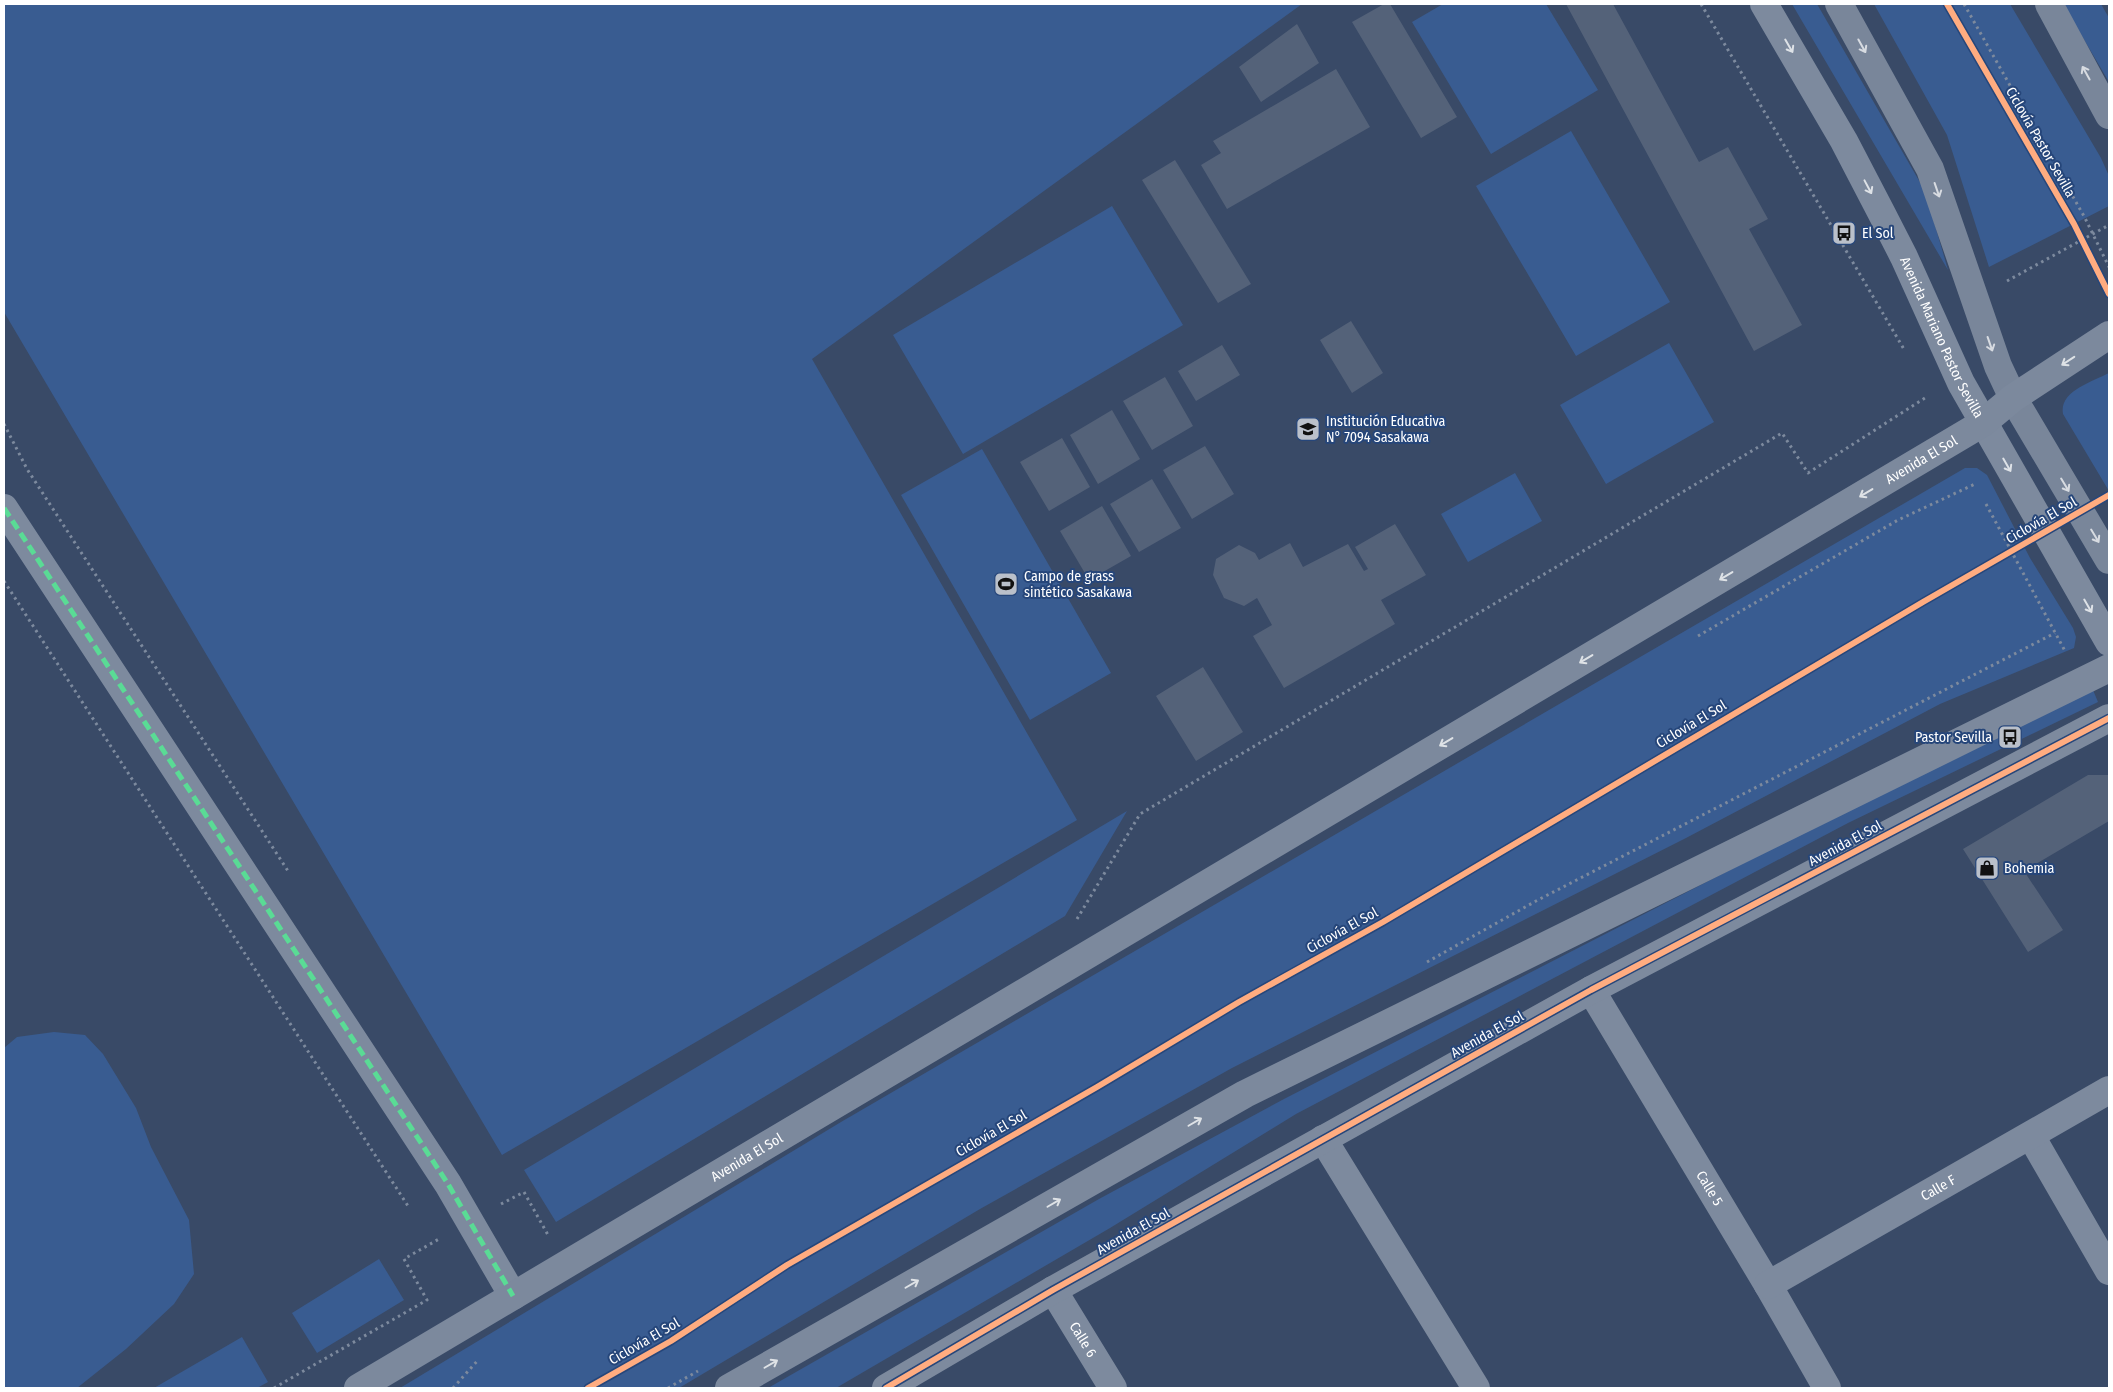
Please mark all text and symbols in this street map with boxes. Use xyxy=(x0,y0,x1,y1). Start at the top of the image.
one-way arrow xyxy=(1784,38,1794,52)
one-way arrow xyxy=(1858,39,1868,53)
one-way arrow xyxy=(2081,65,2091,80)
street label: Ciclovía Pastor Sevilla xyxy=(2002,84,2079,201)
one-way arrow xyxy=(1863,180,1873,195)
one-way arrow xyxy=(1933,182,1942,198)
bus stop icon: El Sol xyxy=(1831,220,1857,246)
place label: El Sol xyxy=(1862,225,1894,242)
street label: Avenida Mariano Pastor Sevilla xyxy=(1896,254,1987,421)
one-way arrow xyxy=(1986,336,1995,351)
one-way arrow xyxy=(2062,357,2076,367)
place label: Institución Educativa N° 7094 Sasakawa xyxy=(1326,413,1446,446)
school or university icon: Institución Educativa N° 7094 Sasakawa xyxy=(1295,416,1321,442)
street label: Avenida El Sol xyxy=(1882,432,1961,488)
one-way arrow xyxy=(2002,458,2012,473)
one-way arrow xyxy=(2060,477,2070,491)
one-way arrow xyxy=(1859,488,1873,498)
street label: Ciclovía El Sol xyxy=(2003,493,2080,548)
one-way arrow xyxy=(2090,528,2100,542)
place label: Campo de grass sintético Sasakawa xyxy=(1024,568,1132,601)
sports icon: Campo de grass sintético Sasakawa xyxy=(993,571,1019,597)
one-way arrow xyxy=(1719,571,1733,581)
one-way arrow xyxy=(2084,599,2094,613)
one-way arrow xyxy=(1580,654,1594,664)
street label: Ciclovía El Sol xyxy=(1653,697,1730,752)
bus stop icon: Pastor Sevilla xyxy=(1997,724,2023,750)
place label: Pastor Sevilla xyxy=(1915,729,1992,746)
one-way arrow xyxy=(1440,737,1454,747)
street label: Avenida El Sol xyxy=(1806,817,1885,870)
shop icon: Bohemia xyxy=(1974,855,2000,881)
place label: Bohemia xyxy=(2004,860,2055,877)
street label: Ciclovía El Sol xyxy=(1304,904,1381,957)
street label: Avenida El Sol xyxy=(1448,1007,1527,1061)
street label: Ciclovía El Sol xyxy=(953,1106,1030,1161)
one-way arrow xyxy=(1187,1117,1201,1127)
street label: Avenida El Sol xyxy=(708,1130,786,1186)
street label: Calle 5 xyxy=(1692,1168,1726,1209)
street label: Calle F xyxy=(1918,1171,1959,1205)
one-way arrow xyxy=(1046,1198,1061,1208)
street label: Avenida El Sol xyxy=(1094,1204,1173,1258)
one-way arrow xyxy=(905,1278,919,1288)
street label: Ciclovía El Sol xyxy=(606,1314,683,1369)
street label: Calle 6 xyxy=(1066,1319,1100,1361)
one-way arrow xyxy=(764,1359,779,1369)

